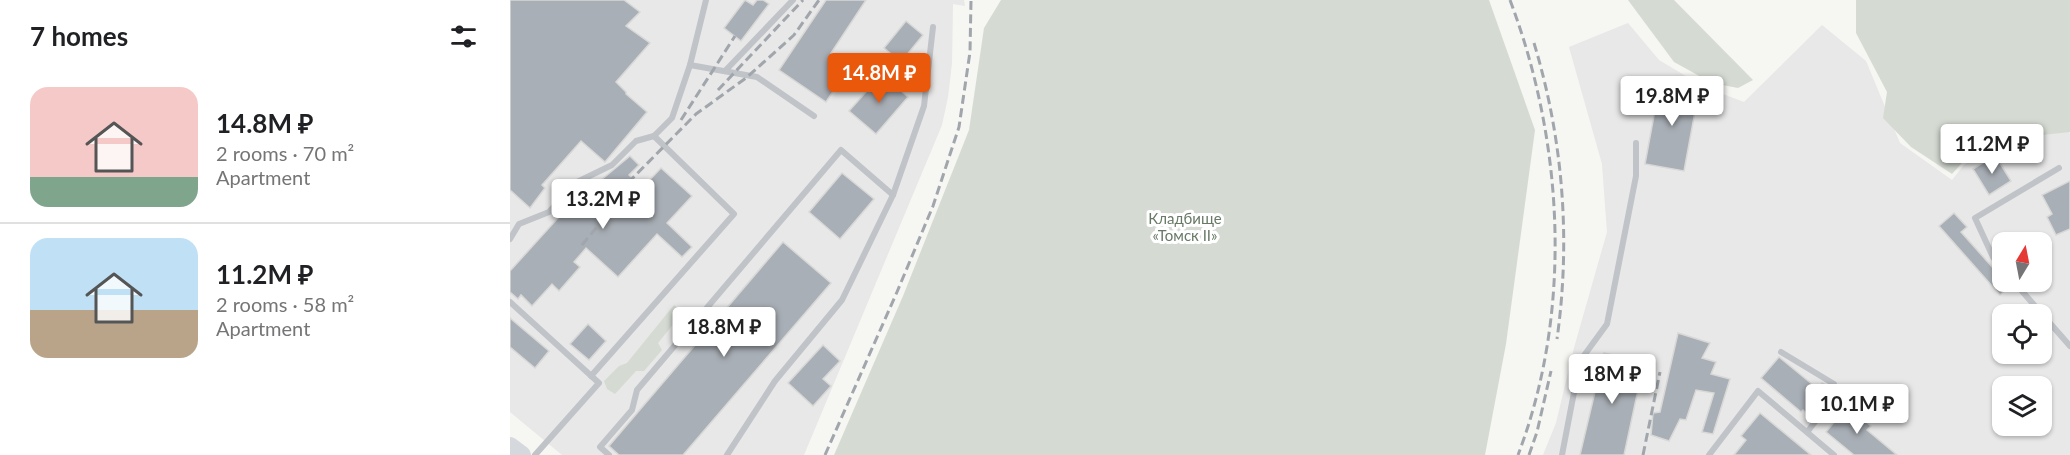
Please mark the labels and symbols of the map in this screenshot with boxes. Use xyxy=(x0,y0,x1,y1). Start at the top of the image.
pin: 14.8M ₽ xyxy=(824,53,934,104)
pin: 19.8M ₽ xyxy=(1617,76,1727,127)
pin: 11.2M ₽ xyxy=(1937,124,2047,175)
pin: 13.2M ₽ xyxy=(548,179,658,230)
park label: Кладбище «Томск II» xyxy=(1148,209,1222,244)
north arrow xyxy=(1992,232,2052,292)
pin: 18.8M ₽ xyxy=(669,307,779,358)
pin: 18M ₽ xyxy=(1570,354,1654,405)
pin: 10.1M ₽ xyxy=(1802,384,1912,435)

